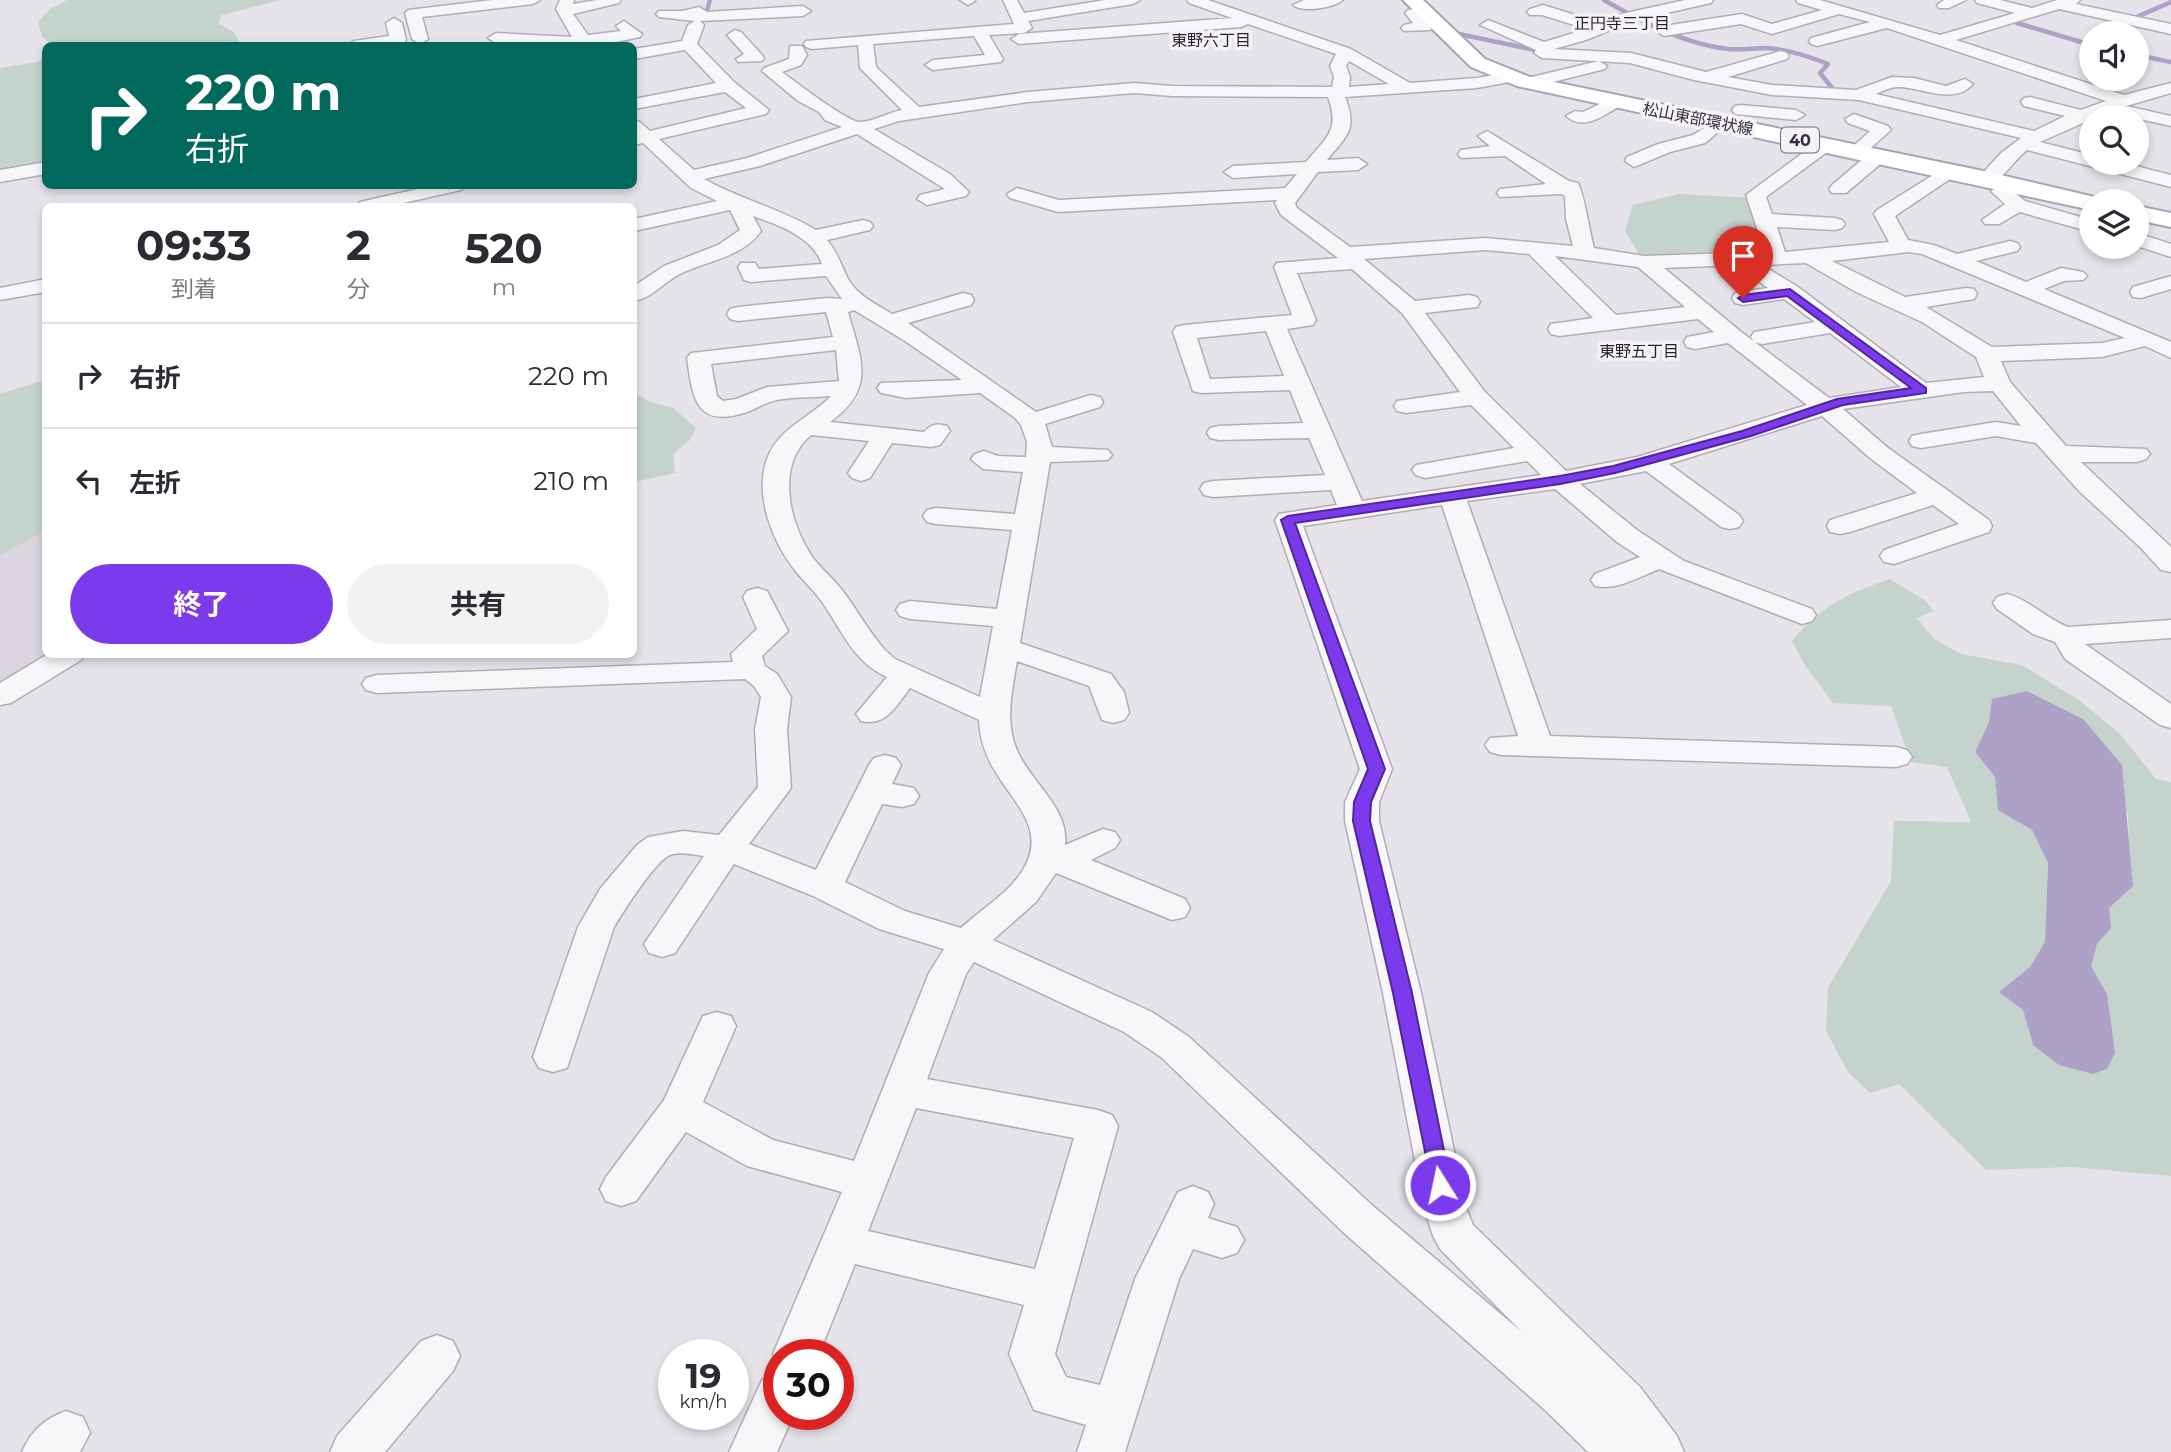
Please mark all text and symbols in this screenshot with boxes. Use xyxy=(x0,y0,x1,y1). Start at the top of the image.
district label: 正円寺三丁目 xyxy=(1574,14,1670,33)
map controls xyxy=(2079,21,2149,259)
button: sound xyxy=(2079,21,2149,91)
district label: 東野六丁目 xyxy=(1171,31,1251,50)
text: 220 m xyxy=(185,63,341,122)
icon: right xyxy=(70,70,161,161)
street label: 松山東部環状線 xyxy=(1641,99,1755,139)
button: search xyxy=(2079,105,2149,175)
road number: 40 xyxy=(1781,128,1819,152)
text: 右折 xyxy=(185,129,249,168)
button: layers xyxy=(2079,189,2149,259)
text: 09:33 xyxy=(136,219,252,271)
text: 2 xyxy=(346,219,371,271)
text: 520 xyxy=(465,222,543,274)
pin xyxy=(1713,226,1773,298)
icon: arrive xyxy=(1724,237,1762,275)
text: m xyxy=(492,273,516,301)
text: 到着 xyxy=(171,275,217,303)
text: 分 xyxy=(347,275,370,303)
district label: 東野五丁目 xyxy=(1599,342,1679,361)
icon: right xyxy=(70,357,108,395)
text: 220 m xyxy=(528,360,609,392)
text: 右折 xyxy=(129,362,181,394)
icon: left xyxy=(70,462,108,500)
text: 210 m xyxy=(533,465,609,497)
text: 左折 xyxy=(129,467,181,499)
button: 終了 xyxy=(70,564,333,644)
button: 共有 xyxy=(347,564,609,644)
position arrow xyxy=(1403,1148,1477,1222)
speed limit sign: 30 xyxy=(763,1339,854,1430)
text: 19 xyxy=(685,1354,722,1397)
text: km/h xyxy=(679,1391,728,1413)

